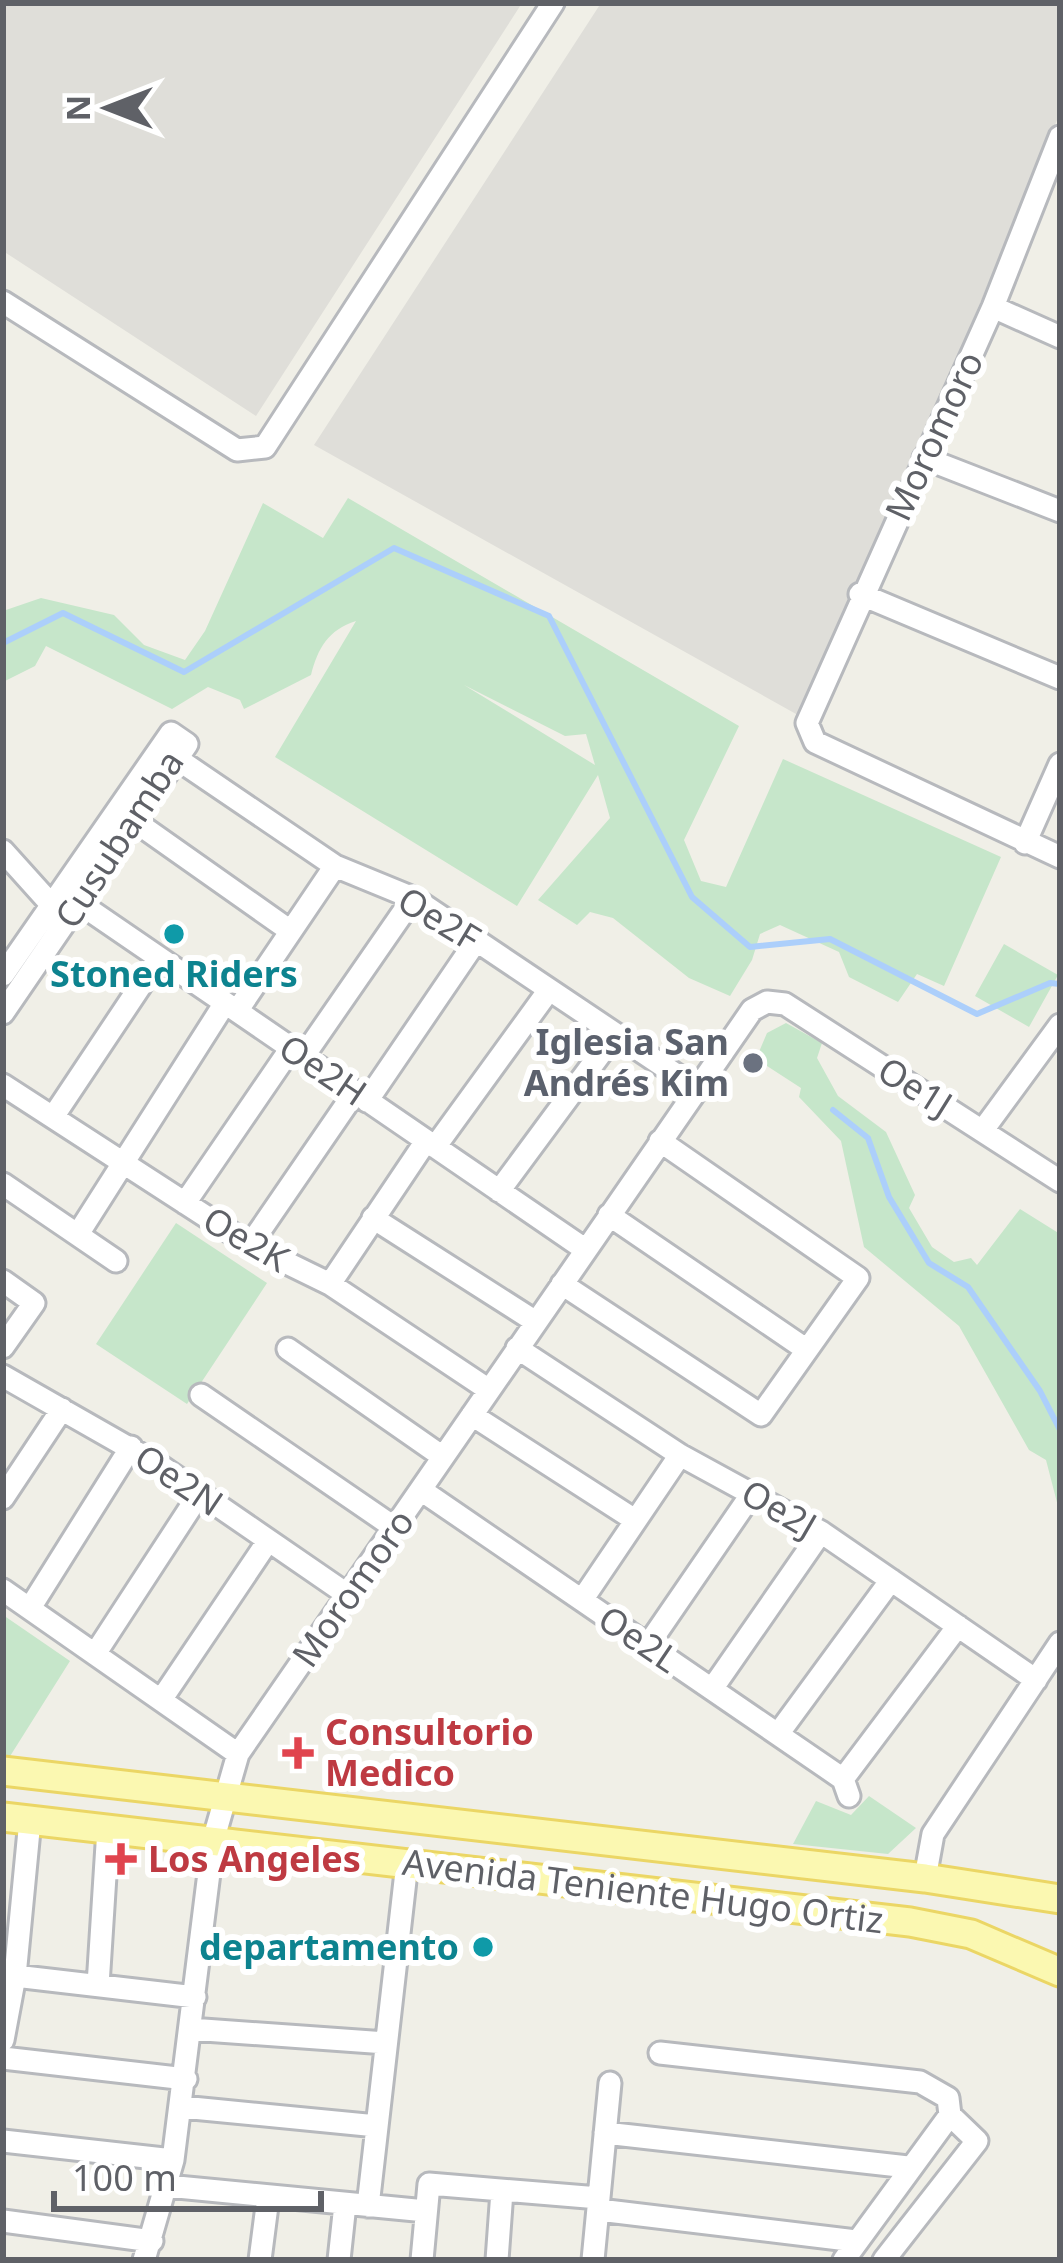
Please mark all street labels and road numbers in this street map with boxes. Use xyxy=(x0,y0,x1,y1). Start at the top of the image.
street label: Moromoro xyxy=(873,343,994,528)
street label: Cusubamba xyxy=(43,740,194,937)
street label: Oe2F xyxy=(389,875,489,962)
street label: Oe2H xyxy=(270,1023,377,1117)
street label: Oe1J xyxy=(869,1045,962,1128)
street label: Oe2K xyxy=(194,1195,299,1283)
street label: Oe2N xyxy=(126,1432,233,1527)
street label: Oe2J xyxy=(733,1468,826,1549)
street label: Moromoro xyxy=(280,1499,425,1676)
street label: Oe2L xyxy=(589,1594,689,1683)
street label: Avenida Teniente Hugo Ortiz xyxy=(400,1837,886,1944)

